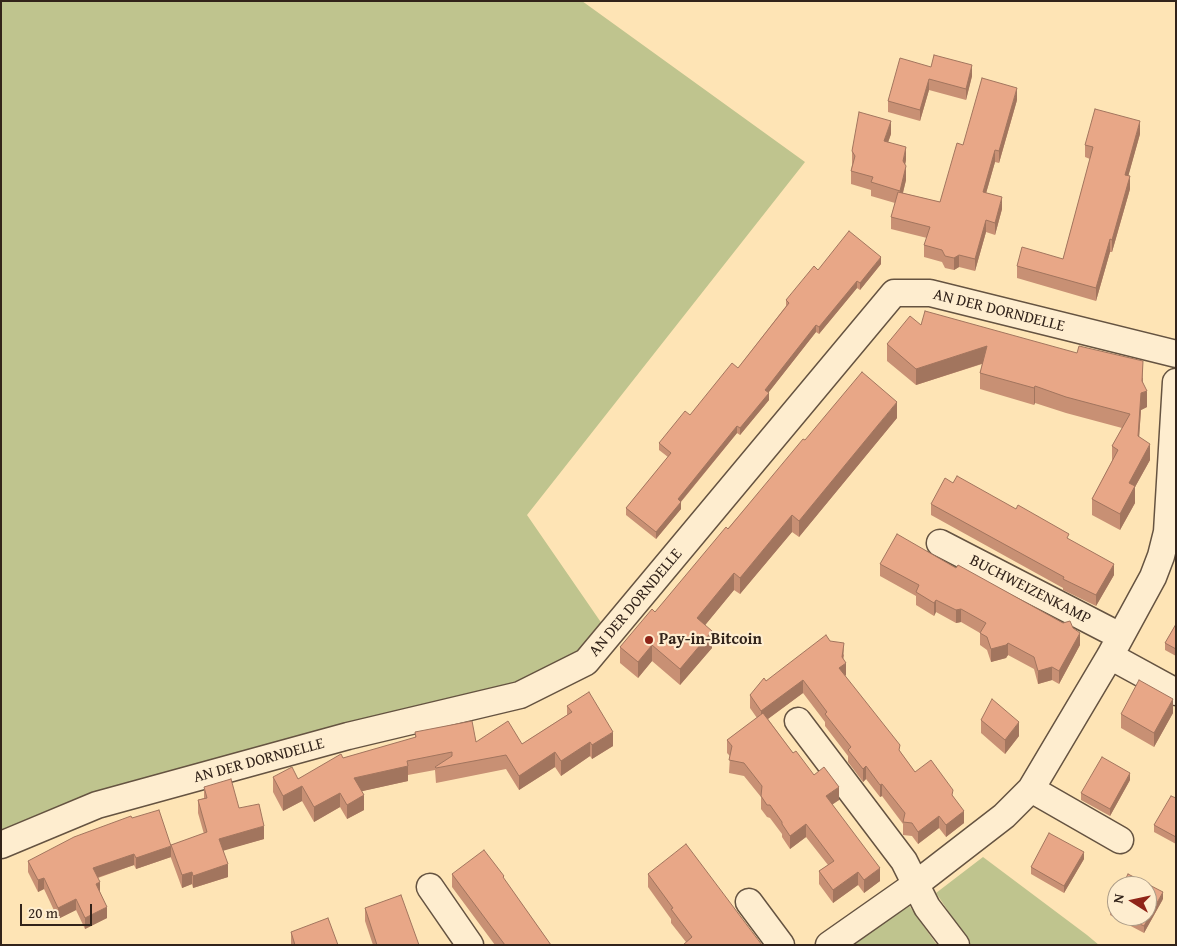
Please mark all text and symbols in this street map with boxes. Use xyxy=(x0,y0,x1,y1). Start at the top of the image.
street label: AN DER DORNDELLE xyxy=(931,285,1067,337)
street label: AN DER DORNDELLE xyxy=(585,545,687,661)
street label: BUCHWEIZENKAMP xyxy=(966,551,1094,629)
place label: Pay-in-Bitcoin xyxy=(659,630,762,650)
marker: Pay-in-Bitcoin xyxy=(643,634,655,646)
street label: AN DER DORNDELLE xyxy=(191,734,327,788)
north arrow xyxy=(1107,876,1157,926)
text: N xyxy=(1108,892,1129,905)
scale bar xyxy=(22,894,95,926)
text: 20 m xyxy=(28,902,58,923)

